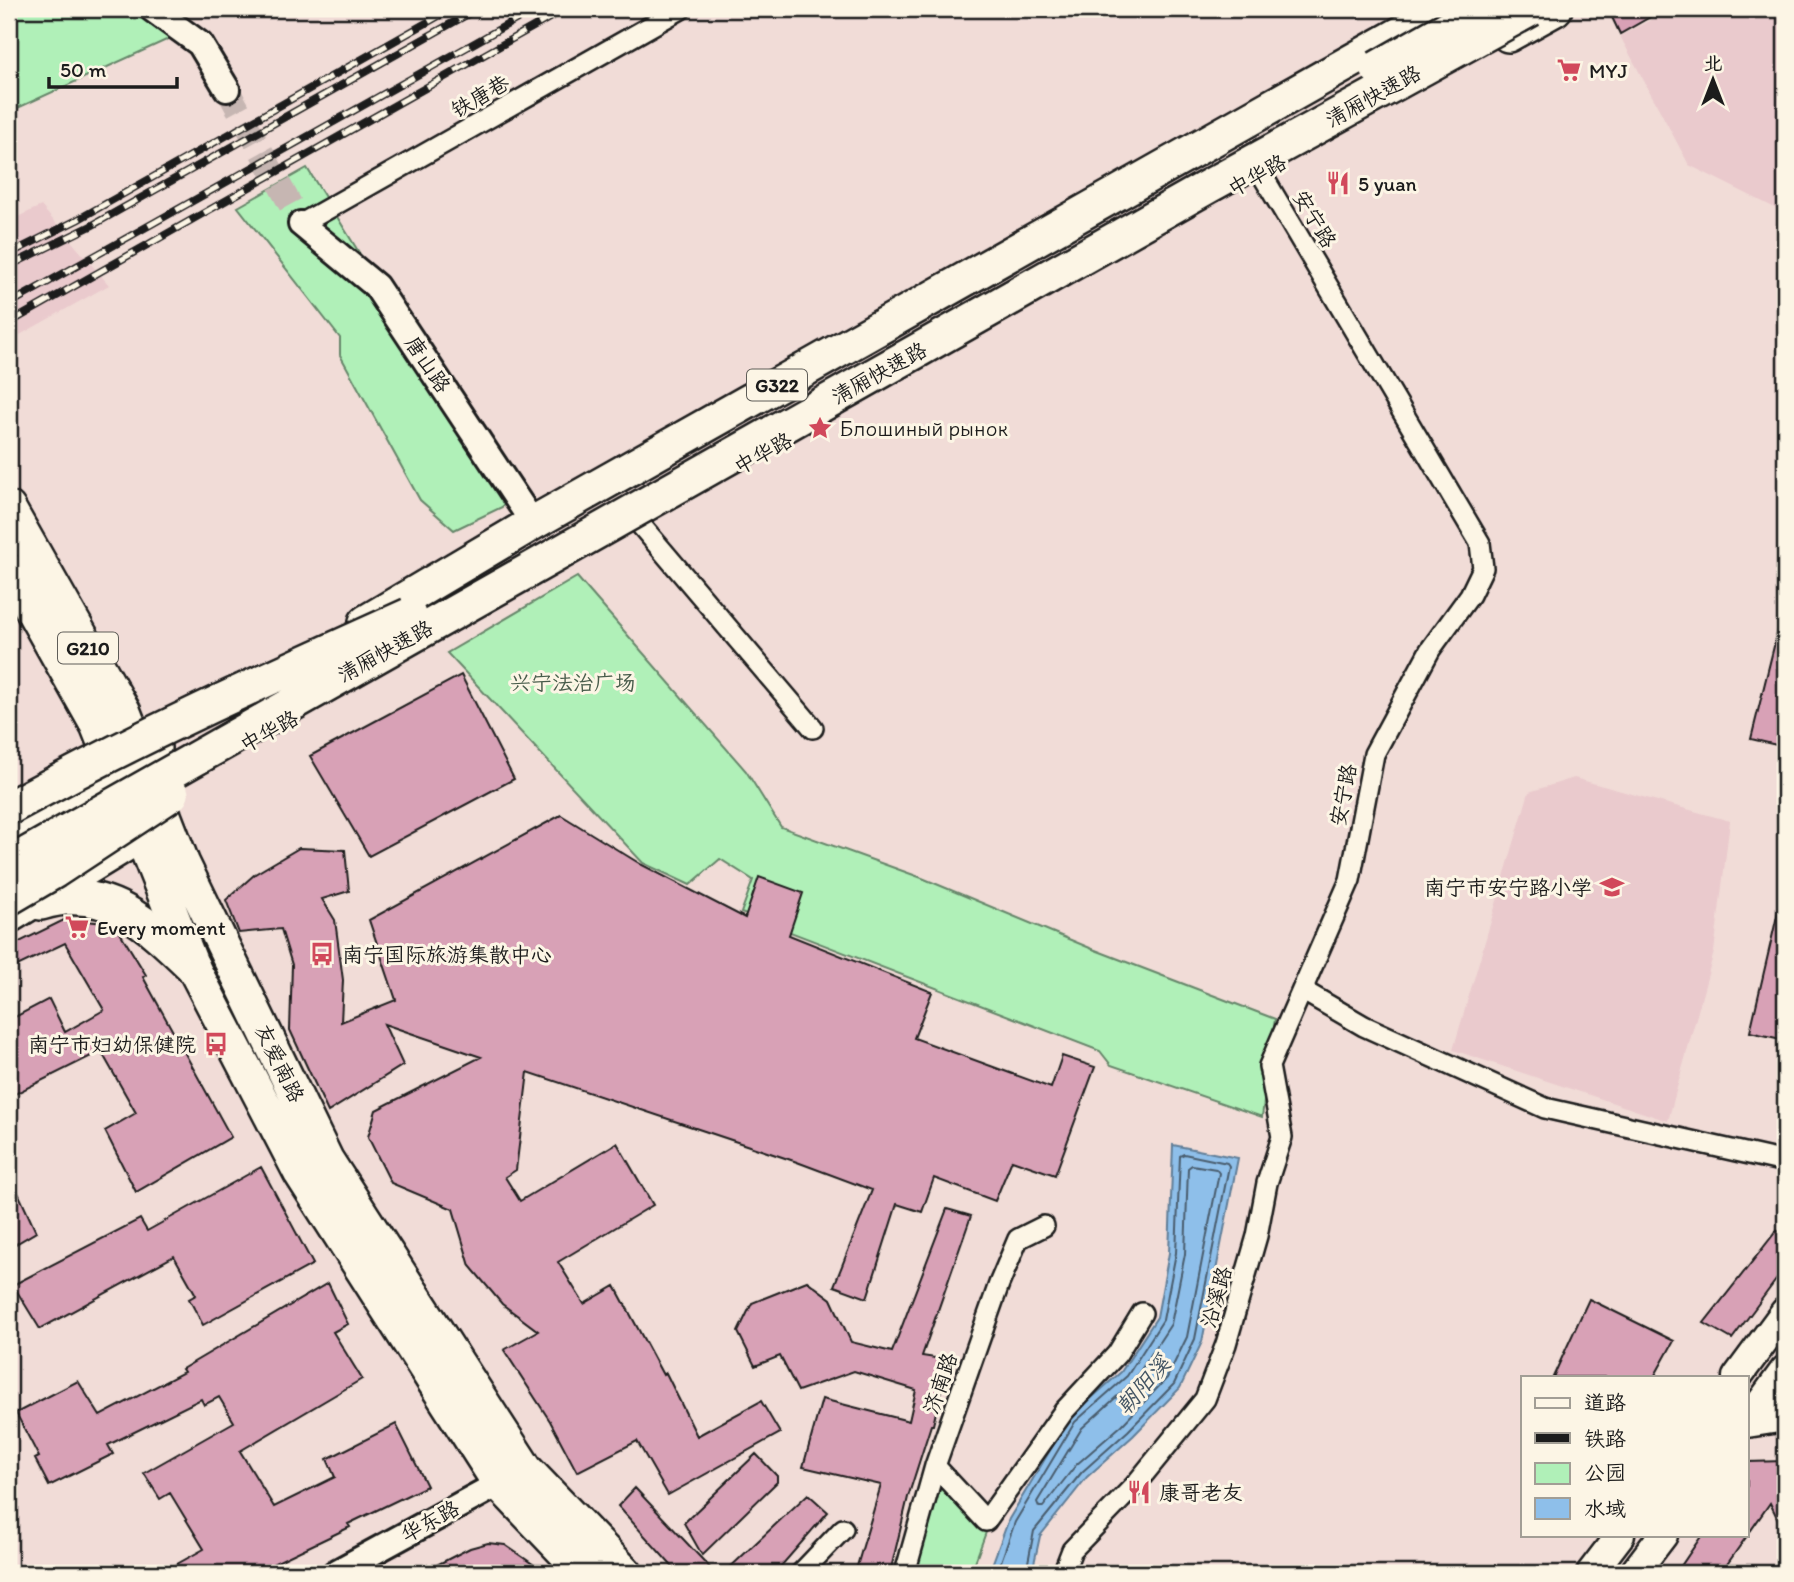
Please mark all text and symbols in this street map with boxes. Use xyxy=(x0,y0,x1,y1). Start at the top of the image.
scale bar xyxy=(49,46,177,90)
north arrow xyxy=(1678,46,1748,116)
text: 北 xyxy=(1703,52,1723,75)
supermarket icon: MYJ xyxy=(1555,56,1583,84)
text: 50 m xyxy=(60,57,107,82)
place label: MYJ xyxy=(1589,58,1628,83)
street label: 清厢快速路 xyxy=(1321,60,1425,132)
street label: 铁唐巷 xyxy=(446,69,514,123)
street label: 中华路 xyxy=(1223,149,1291,201)
restaurant icon: 5 yuan xyxy=(1324,169,1352,197)
place label: 5 yuan xyxy=(1358,171,1417,196)
street label: 安宁路 xyxy=(1288,186,1342,252)
street label: 唐山路 xyxy=(400,331,456,397)
street label: 清厢快速路 xyxy=(827,337,931,409)
road number: G322 xyxy=(747,370,807,400)
place icon: Блошиный рынок xyxy=(806,414,834,442)
place label: Блошиный рынок xyxy=(840,416,1008,441)
street label: 中华路 xyxy=(729,427,797,479)
street label: 清厢快速路 xyxy=(333,615,437,687)
road number: G210 xyxy=(58,632,118,664)
park label: 兴宁法治广场 xyxy=(510,670,636,695)
street label: 中华路 xyxy=(235,705,303,757)
street label: 安宁路 xyxy=(1325,762,1361,828)
school or university icon: 南宁市安宁路小学 xyxy=(1598,873,1626,901)
place label: 南宁市安宁路小学 xyxy=(1424,875,1592,900)
supermarket icon: Every moment xyxy=(63,913,91,941)
place label: Every moment xyxy=(97,915,226,940)
bus stop icon: 南宁国际旅游集散中心 xyxy=(308,940,336,968)
place label: 南宁国际旅游集散中心 xyxy=(342,942,552,967)
street label: 友爱南路 xyxy=(250,1020,310,1106)
bus stop icon: 南宁市妇幼保健院 xyxy=(202,1030,230,1058)
place label: 南宁市妇幼保健院 xyxy=(28,1032,196,1057)
street label: 沿溪路 xyxy=(1195,1263,1237,1331)
water label: 朝阳溪 xyxy=(1110,1348,1178,1420)
street label: 济南路 xyxy=(918,1349,962,1417)
legend xyxy=(1521,1376,1748,1536)
text: 道路 xyxy=(1584,1390,1626,1415)
text: 铁路 xyxy=(1584,1426,1626,1451)
text: 公园 xyxy=(1584,1460,1626,1485)
restaurant icon: 康哥老友 xyxy=(1125,1478,1153,1506)
place label: 康哥老友 xyxy=(1159,1480,1243,1505)
street label: 华东路 xyxy=(396,1495,464,1547)
text: 水域 xyxy=(1584,1496,1626,1521)

